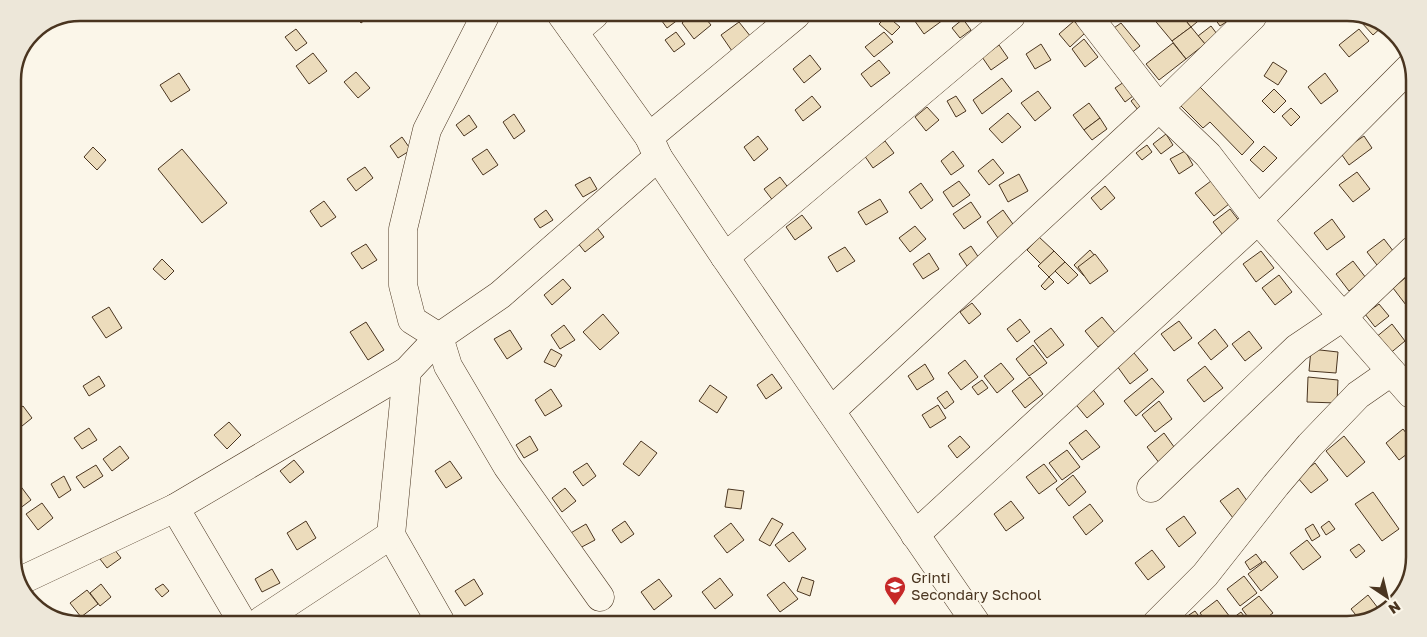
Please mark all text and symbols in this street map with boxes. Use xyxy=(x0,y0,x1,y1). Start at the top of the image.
place label: Grinti Secondary School xyxy=(911,568,1042,603)
north arrow xyxy=(1362,572,1412,622)
school or university icon: Grinti Secondary School xyxy=(883,575,907,606)
text: N xyxy=(1386,598,1404,618)

